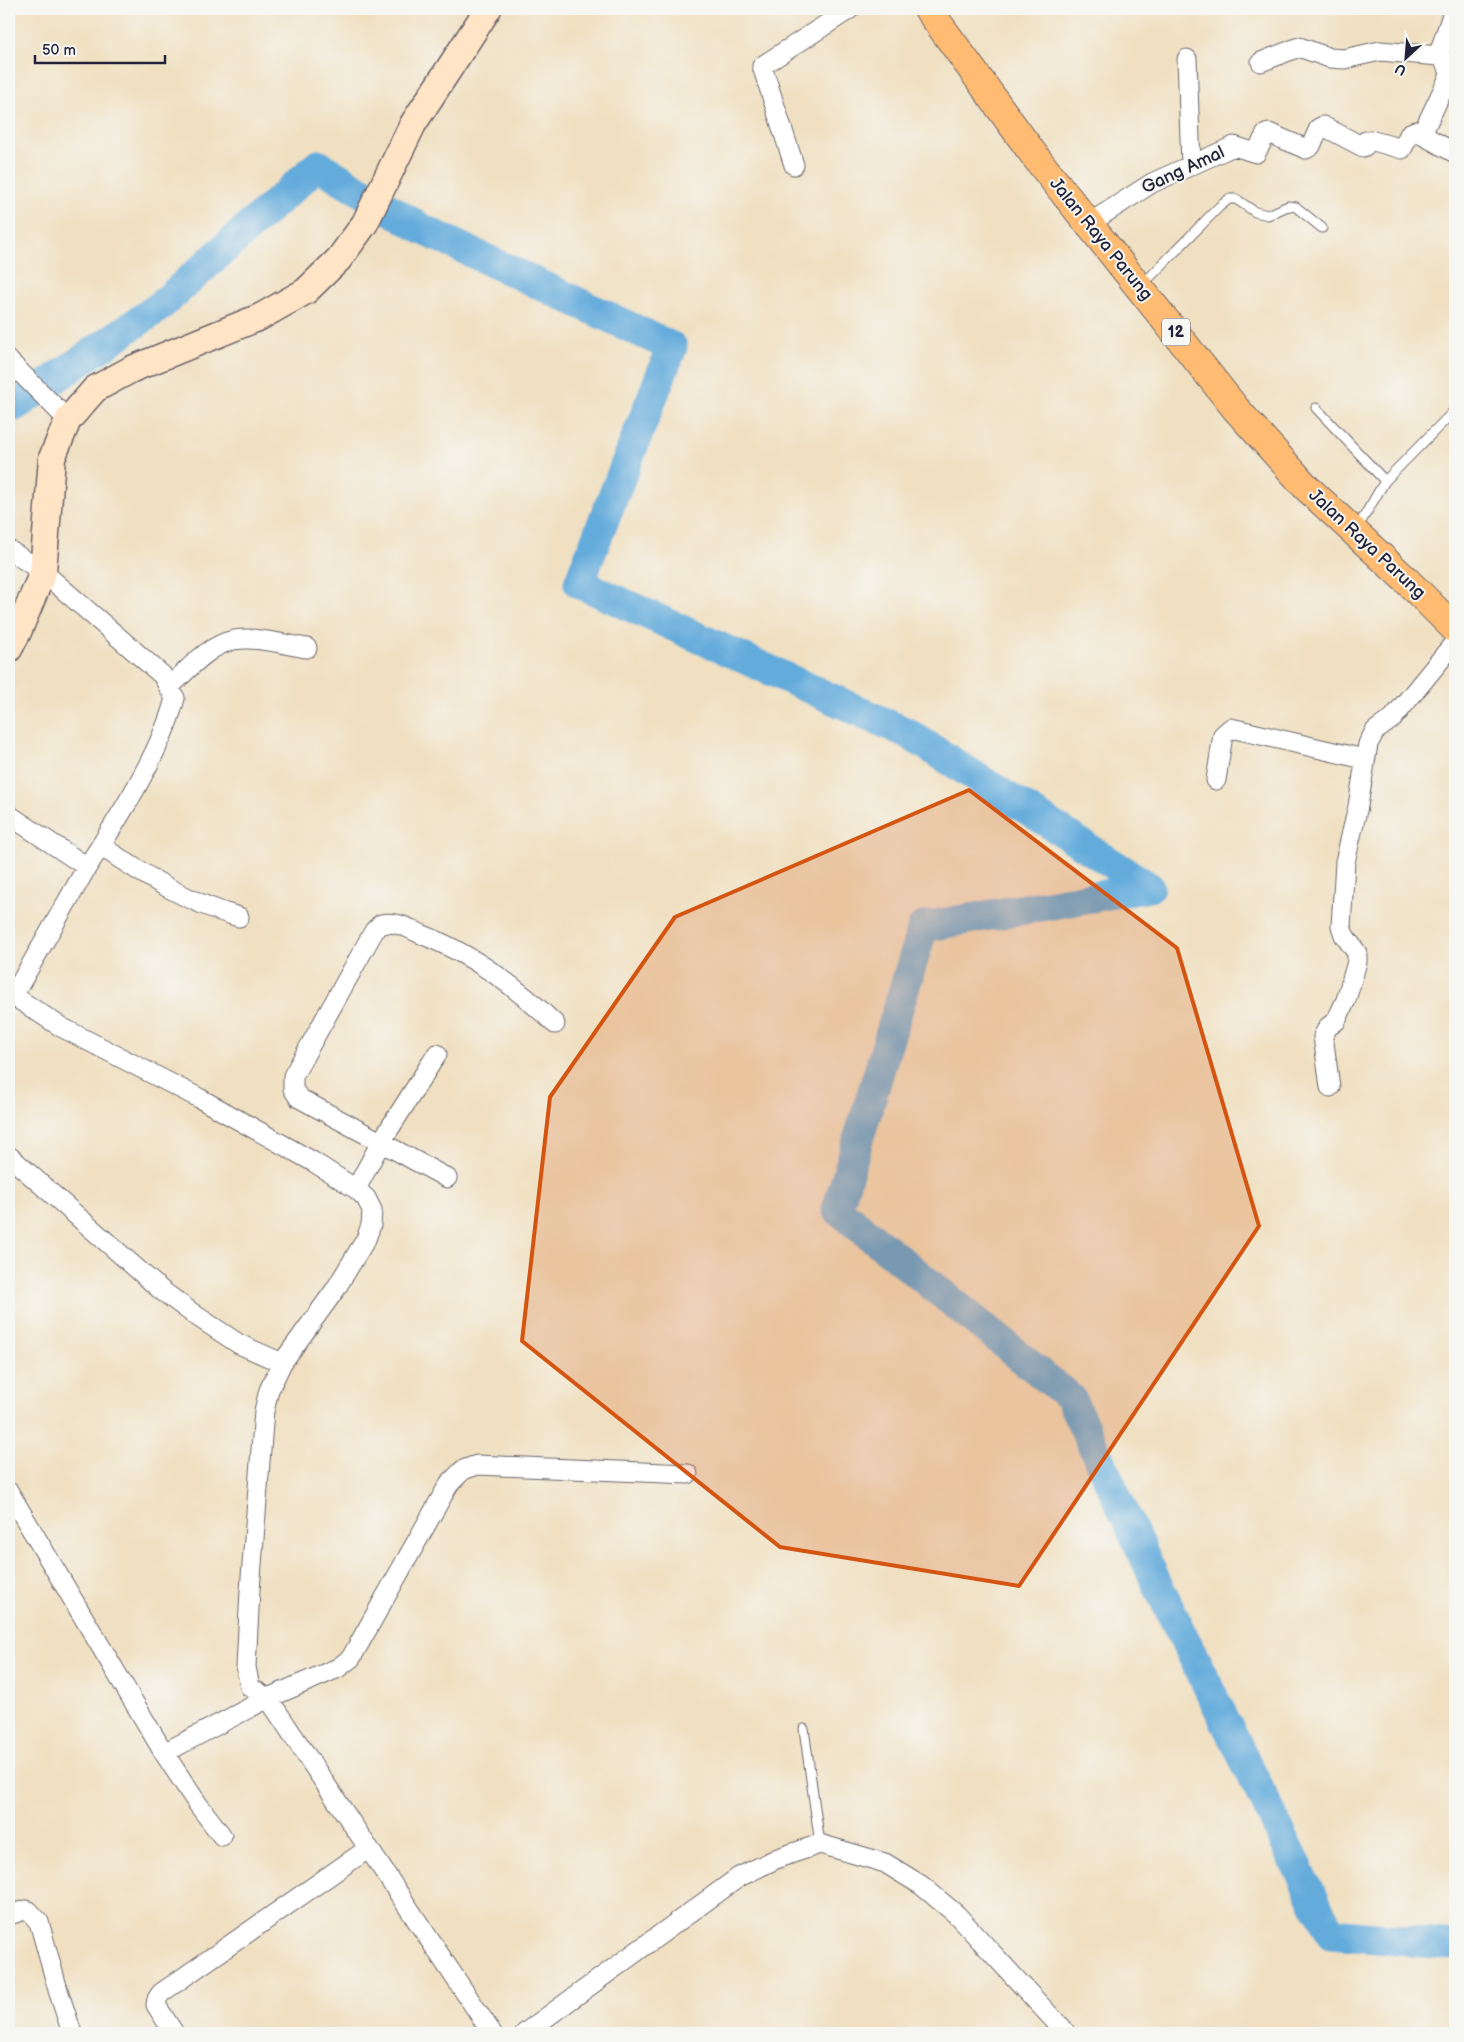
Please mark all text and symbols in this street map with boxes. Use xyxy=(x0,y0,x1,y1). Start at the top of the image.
scale bar xyxy=(35,32,165,64)
north arrow xyxy=(1382,32,1432,82)
text: 50 m xyxy=(42,41,76,60)
text: U xyxy=(1392,59,1409,79)
street label: Gang Amal xyxy=(1138,142,1228,198)
street label: Jalan Raya Parung xyxy=(1045,173,1157,305)
road number: 12 xyxy=(1162,318,1190,346)
street label: Jalan Raya Parung xyxy=(1304,485,1430,603)

